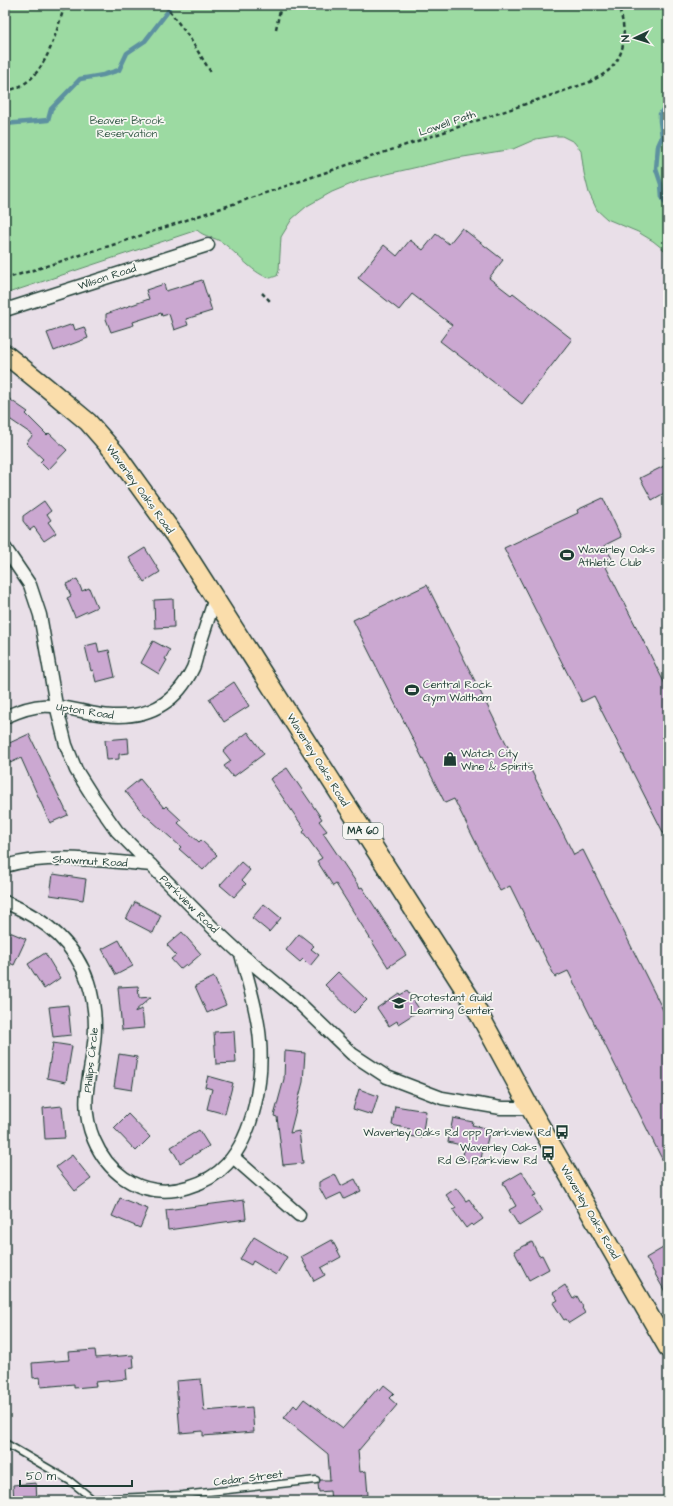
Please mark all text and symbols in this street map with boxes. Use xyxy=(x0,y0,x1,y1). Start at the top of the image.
north arrow xyxy=(615,18,655,58)
text: N xyxy=(618,35,633,43)
street label: Lowell Path xyxy=(417,106,478,140)
park label: Beaver Brook Reservation xyxy=(90,113,164,141)
street label: Wilson Road xyxy=(76,260,138,294)
street label: Waverley Oaks Road xyxy=(102,441,178,537)
place label: Waverley Oaks Athletic Club xyxy=(578,542,656,570)
sports icon: Waverley Oaks Athletic Club xyxy=(559,547,575,563)
place label: Central Rock Gym Waltham xyxy=(423,677,492,706)
sports icon: Central Rock Gym Waltham xyxy=(404,682,420,698)
street label: Upton Road xyxy=(55,699,115,723)
street label: Waverley Oaks Road xyxy=(283,711,353,810)
place label: Watch City Wine & Spirits xyxy=(461,746,534,774)
shop icon: Watch City Wine & Spirits xyxy=(442,751,458,767)
road number: MA 60 xyxy=(343,823,383,839)
street label: Shawmut Road xyxy=(52,852,128,870)
street label: Parkview Road xyxy=(156,871,222,937)
place label: Protestant Guild Learning Center xyxy=(410,990,494,1019)
school or university icon: Protestant Guild Learning Center xyxy=(391,995,407,1011)
street label: Phillips Circle xyxy=(80,1027,102,1093)
bus stop icon: Waverley Oaks Rd opp Parkview Rd xyxy=(554,1124,570,1140)
place label: Waverley Oaks Rd opp Parkview Rd xyxy=(363,1125,551,1141)
place label: Waverley Oaks Rd @ Parkview Rd xyxy=(438,1140,537,1168)
bus stop icon: Waverley Oaks Rd @ Parkview Rd xyxy=(540,1145,556,1161)
street label: Waverley Oaks Road xyxy=(556,1162,623,1263)
scale bar xyxy=(20,1462,132,1488)
street label: Cedar Street xyxy=(213,1466,284,1490)
text: 50 m xyxy=(26,1468,57,1485)

